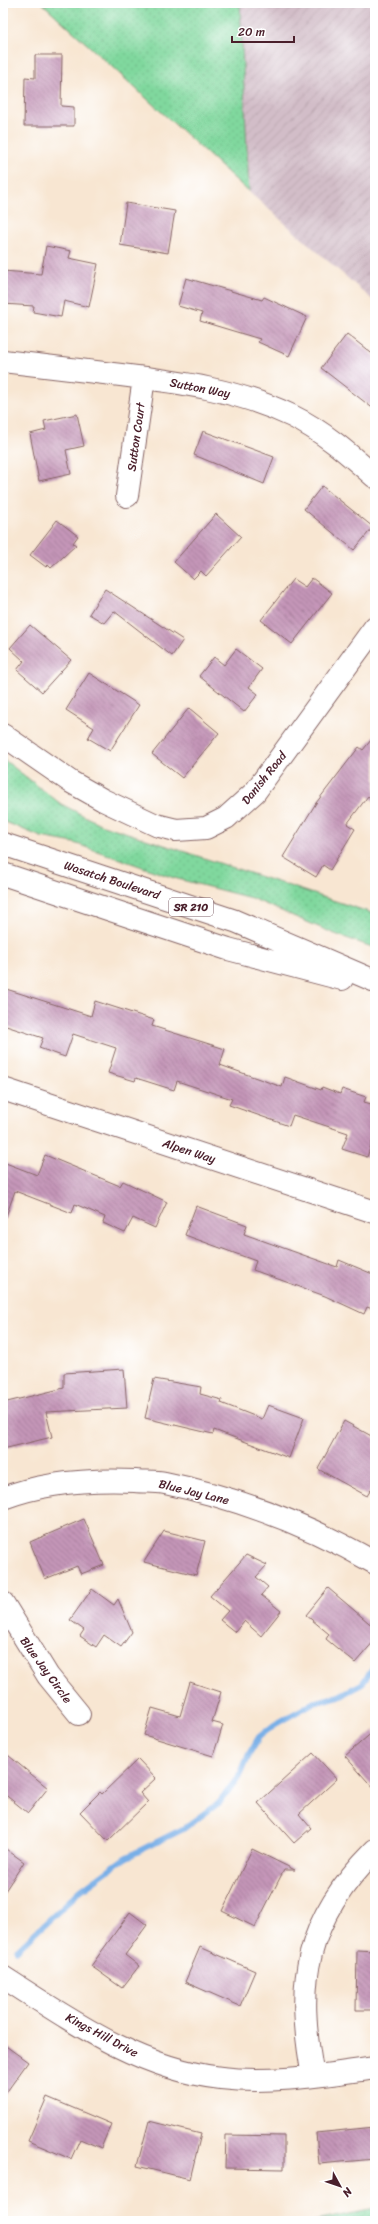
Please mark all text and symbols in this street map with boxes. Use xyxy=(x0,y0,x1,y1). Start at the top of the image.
scale bar xyxy=(232,18,294,44)
text: 20 m xyxy=(238,21,265,43)
street label: Sutton Way xyxy=(168,371,233,405)
street label: Sutton Court xyxy=(120,400,152,473)
street label: Danish Road xyxy=(235,745,294,810)
street label: Wasatch Boulevard xyxy=(61,854,164,906)
road number: SR 210 xyxy=(169,898,213,916)
street label: Alpen Way xyxy=(159,1132,219,1170)
street label: Blue Jay Lane xyxy=(156,1473,232,1511)
street label: Blue Jay Circle xyxy=(14,1632,78,1708)
street label: Kings Hill Drive xyxy=(61,2006,143,2064)
north arrow xyxy=(320,2166,360,2206)
text: N xyxy=(337,2182,358,2201)

